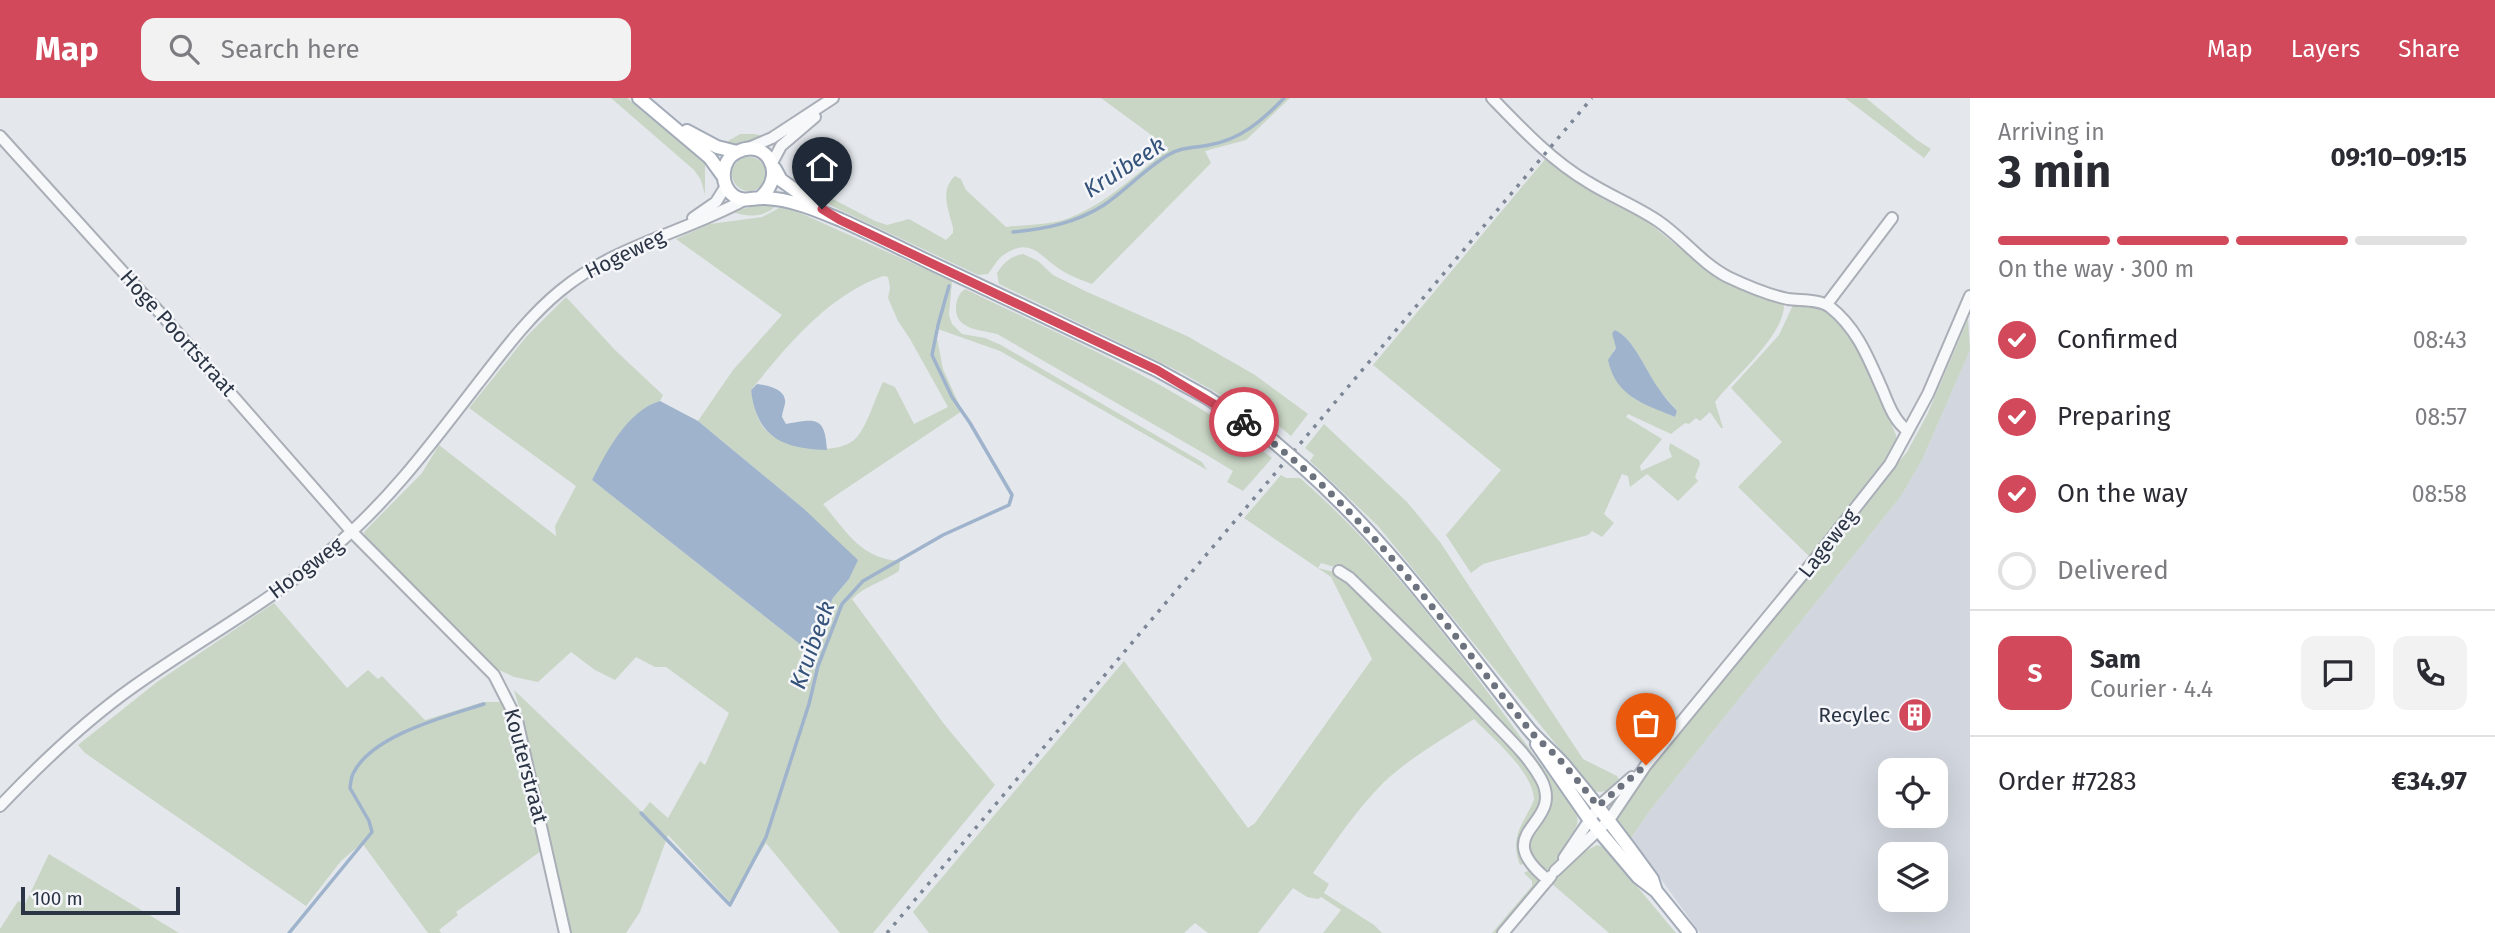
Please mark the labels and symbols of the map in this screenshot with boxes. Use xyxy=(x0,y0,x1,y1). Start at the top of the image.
water label: Kruibeek xyxy=(1078,130,1170,204)
pin xyxy=(792,137,852,209)
street label: Hogeweg xyxy=(581,223,669,285)
street label: Hoge Poortstraat xyxy=(114,264,242,402)
courier xyxy=(1209,387,1279,457)
street label: Lageweg xyxy=(1793,503,1863,583)
street label: Hoogweg xyxy=(263,531,349,605)
water label: Kruibeek xyxy=(783,597,841,693)
pin xyxy=(1616,693,1676,765)
building icon: Recylec xyxy=(1896,696,1934,734)
place label: Recylec xyxy=(1818,702,1890,728)
street label: Kouterstraat xyxy=(498,706,554,827)
scale bar xyxy=(21,884,180,916)

